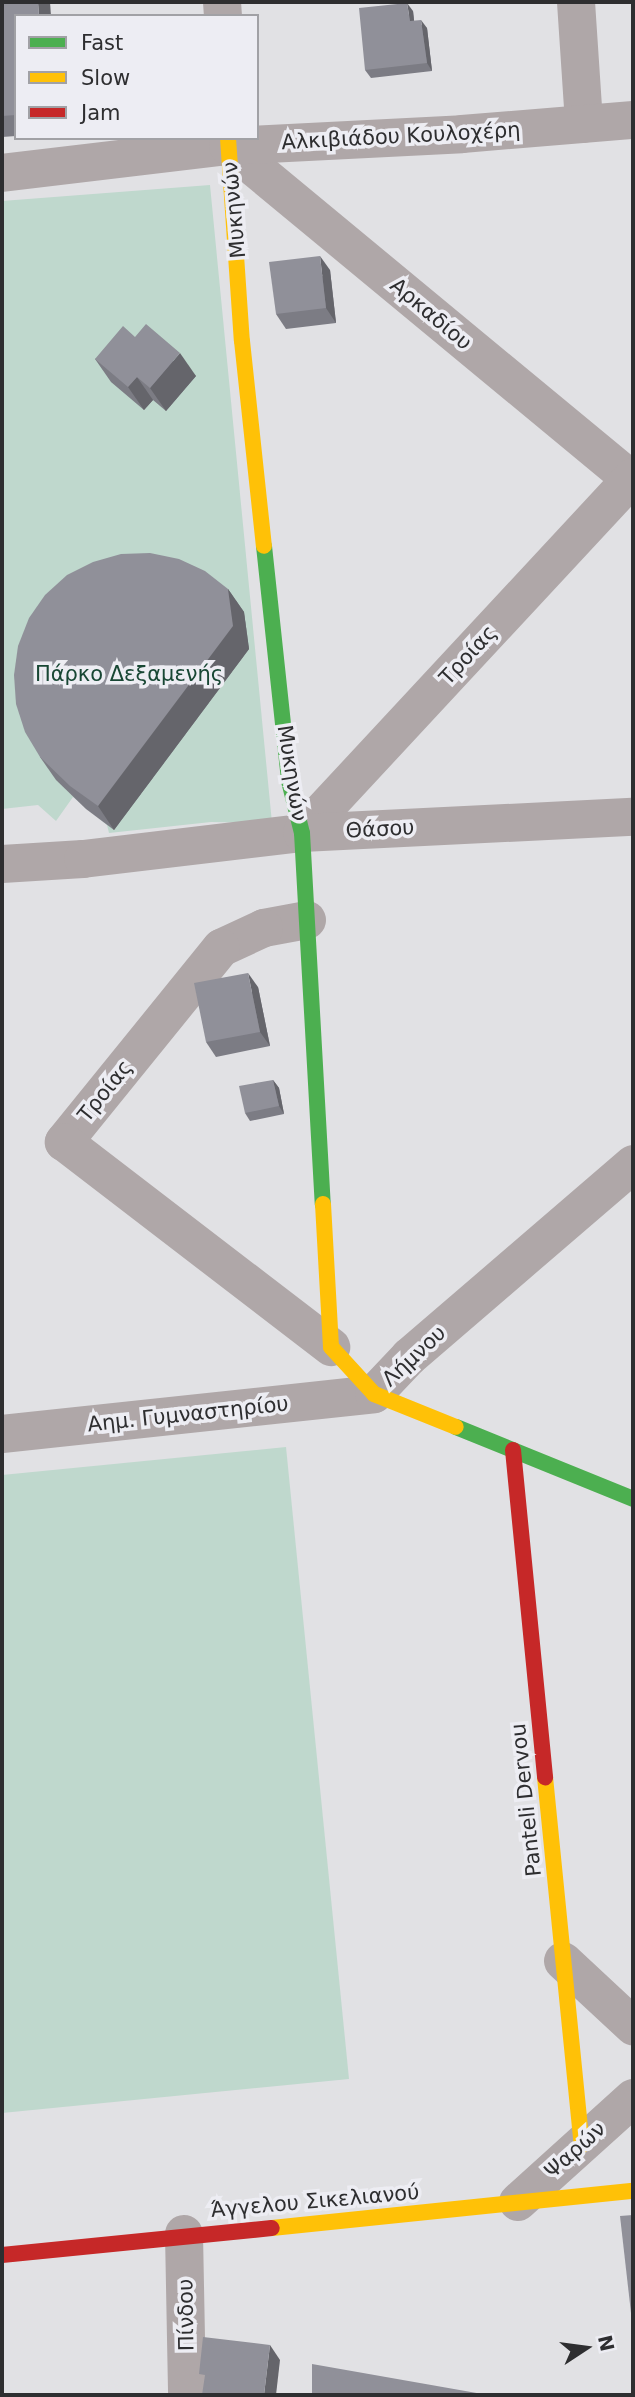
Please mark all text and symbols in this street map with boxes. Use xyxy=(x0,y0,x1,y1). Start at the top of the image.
legend xyxy=(14,14,259,140)
text: Fast xyxy=(81,31,123,55)
text: Slow xyxy=(81,66,130,90)
text: Jam xyxy=(81,101,121,125)
street label: Αλκιβιάδου Κουλοχέρη xyxy=(281,117,521,155)
street label: Μυκηνών xyxy=(217,161,251,259)
street label: Αρκαδίου xyxy=(385,273,477,355)
street label: Τροίας xyxy=(434,620,502,690)
park label: Πάρκο Δεξαμενής xyxy=(35,661,223,687)
street label: Μυκηνών xyxy=(272,723,312,823)
street label: Θάσου xyxy=(345,815,415,843)
street label: Τροίας xyxy=(72,1055,138,1127)
street label: Λήμνου xyxy=(377,1320,451,1392)
street label: Αημ. Γυμναστηρίου xyxy=(86,1391,290,1437)
street label: Panteli Dervou xyxy=(505,1722,547,1878)
street label: Ψαρών xyxy=(539,2116,611,2184)
street label: Άγγελου Σικελιανού xyxy=(210,2179,420,2223)
street label: Πίνδου xyxy=(173,2279,199,2351)
north arrow xyxy=(551,2313,621,2383)
text: N xyxy=(594,2333,619,2353)

